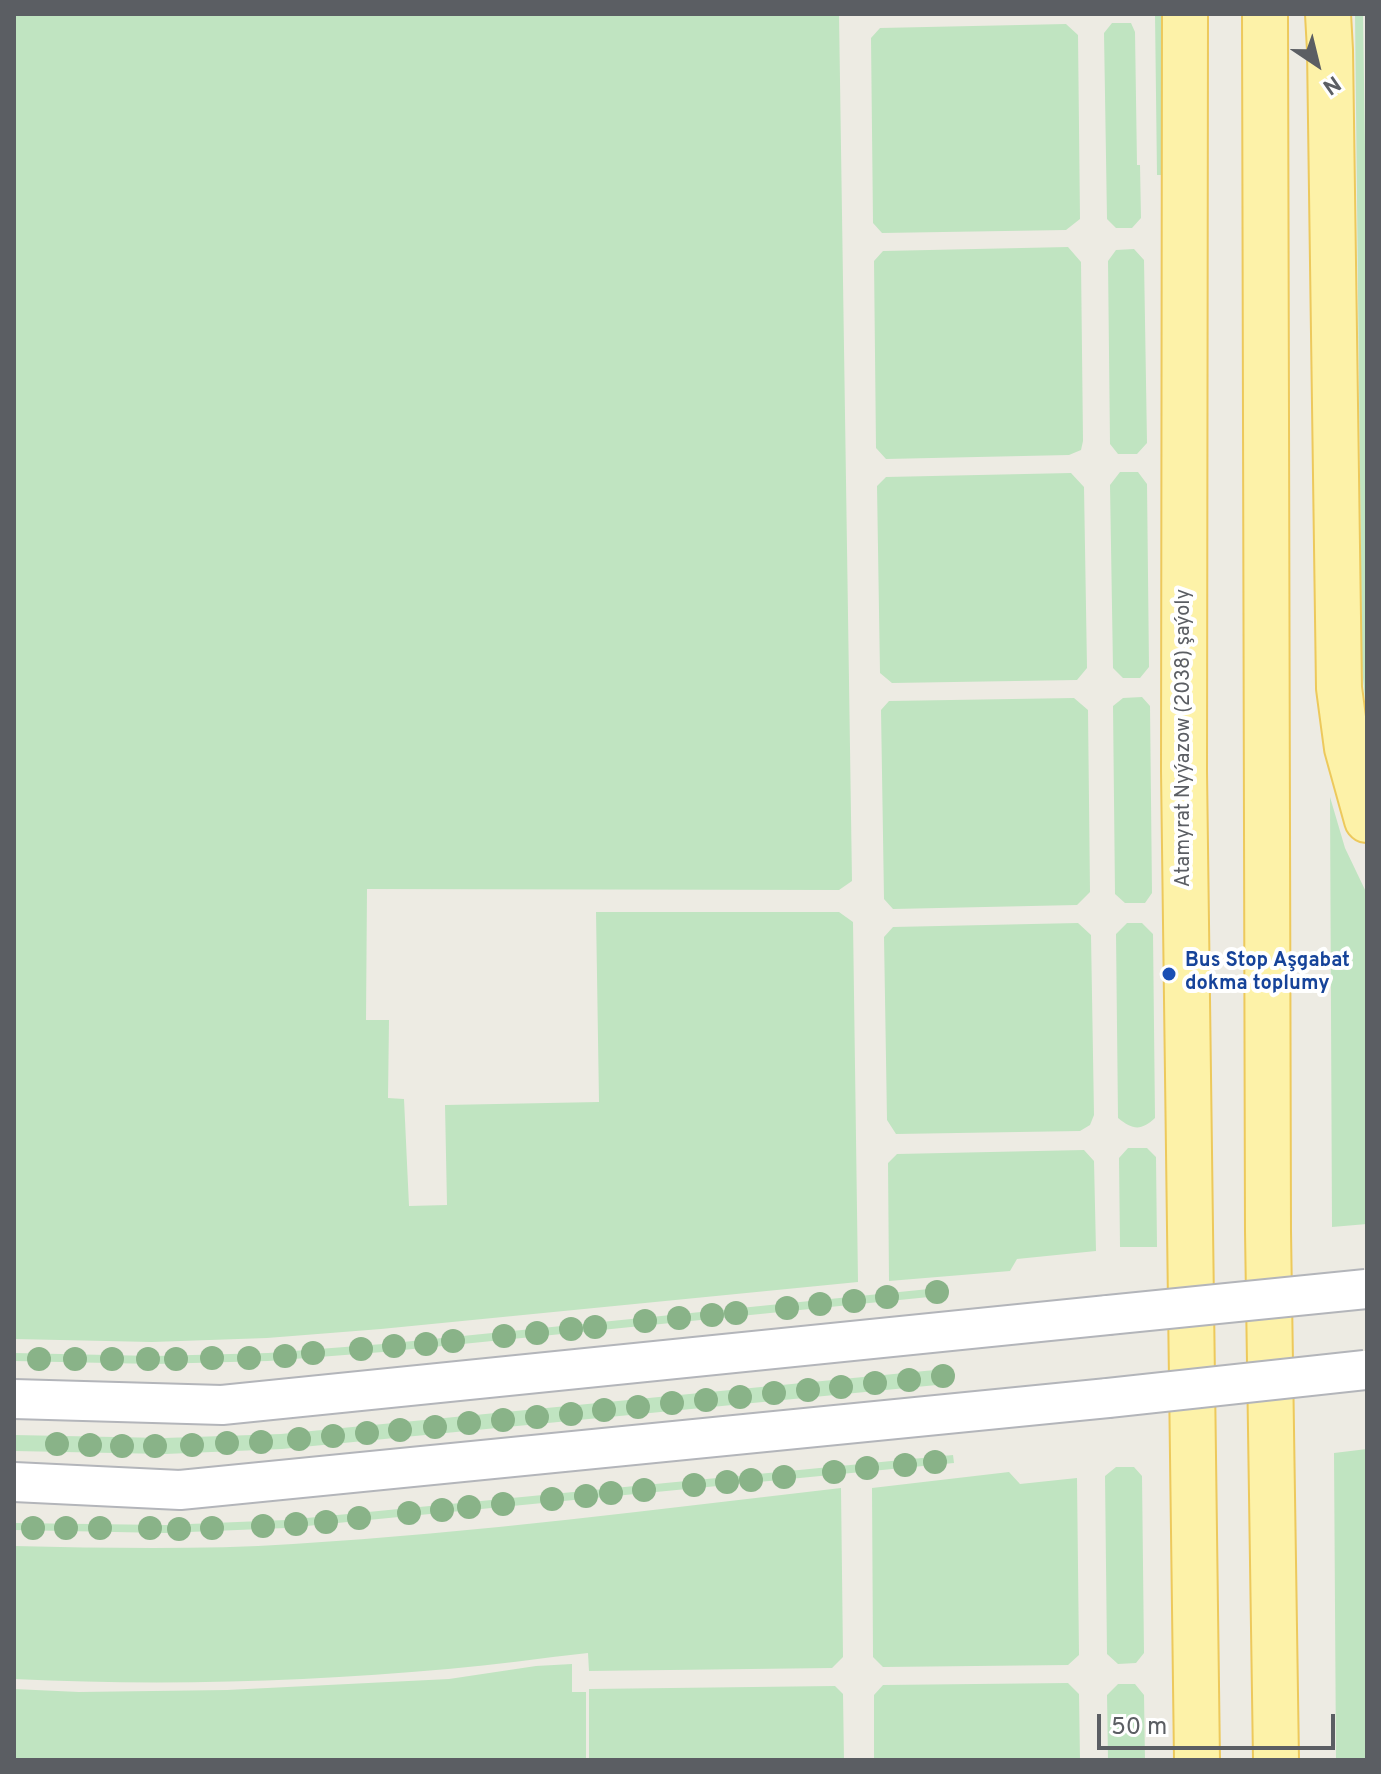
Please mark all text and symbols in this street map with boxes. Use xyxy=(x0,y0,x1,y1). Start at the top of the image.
north arrow xyxy=(1277,24,1357,104)
text: N xyxy=(1317,68,1345,100)
street label: Atamyrat Nyýazow (2038) şaýoly xyxy=(1173,589,1197,887)
place label: Bus Stop Aşgabat dokma toplumy xyxy=(1185,950,1350,997)
marker: Bus Stop Aşgabat dokma toplumy xyxy=(1160,965,1178,983)
scale bar xyxy=(1101,1698,1339,1748)
text: 50 m xyxy=(1111,1713,1167,1743)

